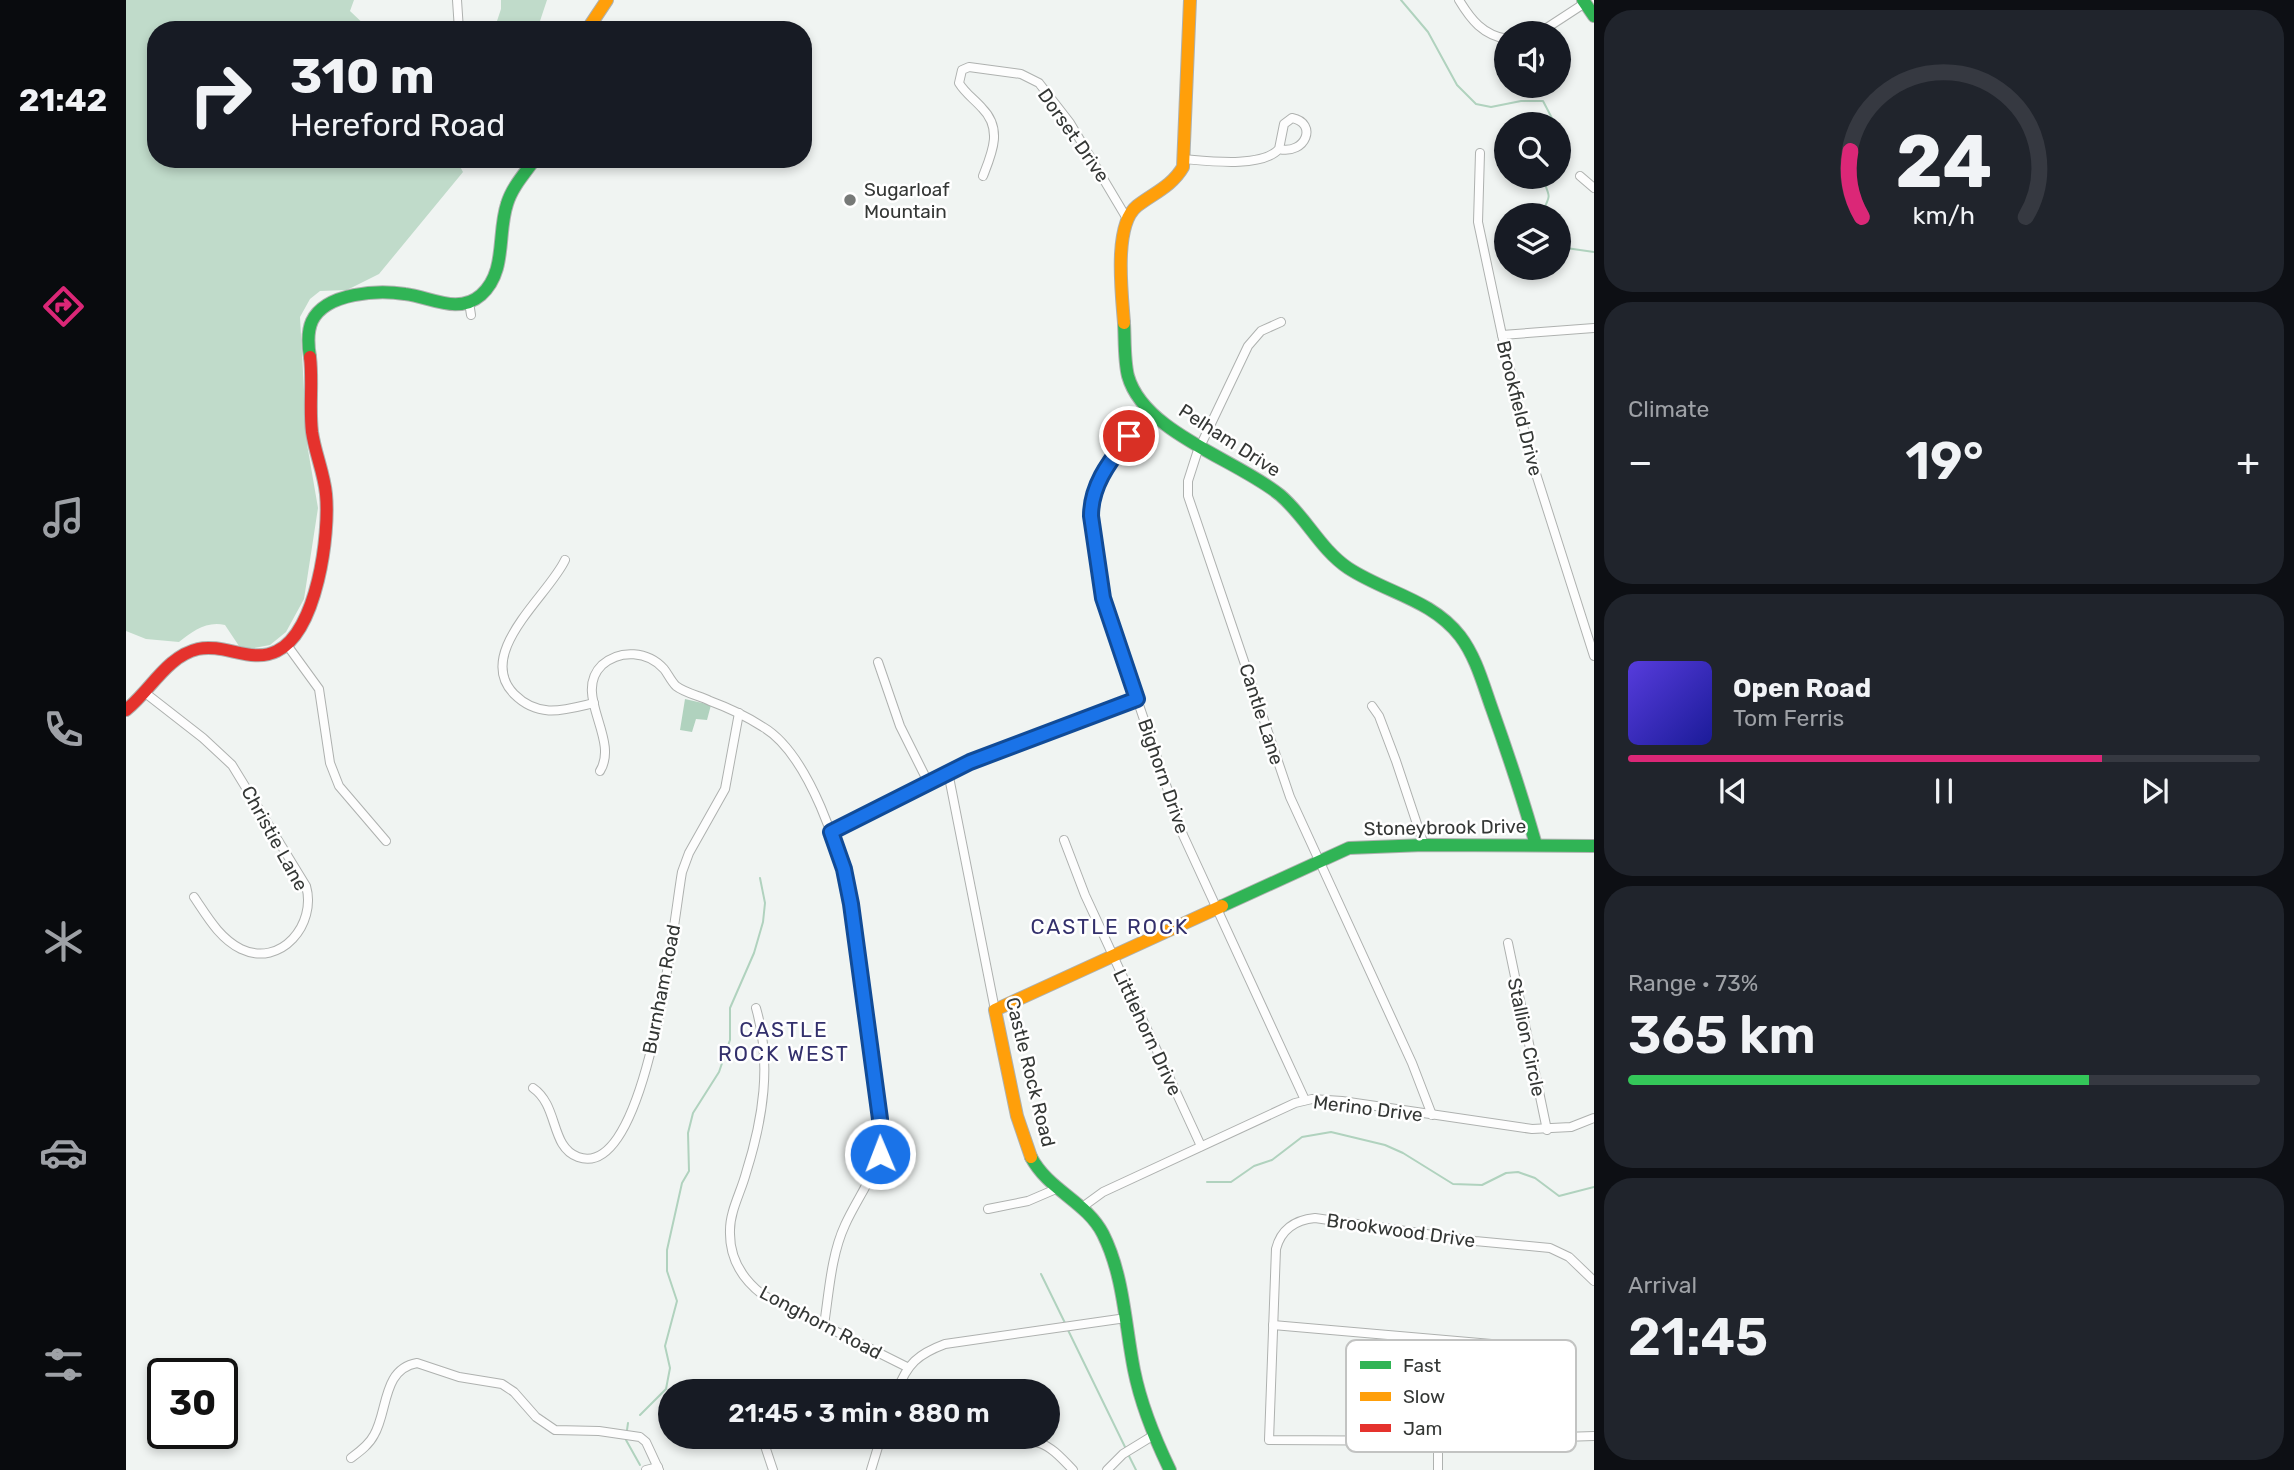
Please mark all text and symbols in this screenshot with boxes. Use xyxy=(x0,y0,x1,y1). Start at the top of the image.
map controls xyxy=(1494,21,1571,280)
button: sound xyxy=(1494,21,1571,98)
text: 310 m xyxy=(290,47,435,105)
icon: right xyxy=(175,49,266,140)
text: 21:42 xyxy=(19,81,107,119)
street label: Dorset Drive xyxy=(1033,84,1114,187)
text: Hereford Road xyxy=(290,106,505,144)
button: search xyxy=(1494,112,1571,189)
text: 24 xyxy=(1896,119,1992,205)
place label: Sugarloaf Mountain xyxy=(864,178,950,223)
marker: Sugarloaf Mountain xyxy=(842,192,858,208)
text: km/h xyxy=(1913,201,1975,230)
button: layers xyxy=(1494,203,1571,280)
icon: directions xyxy=(39,282,88,331)
street label: Brookfield Drive xyxy=(1492,338,1547,478)
text: Climate xyxy=(1628,395,1709,423)
street label: Pelham Drive xyxy=(1175,399,1285,482)
pin xyxy=(1099,406,1159,466)
icon: arrive xyxy=(1110,417,1148,455)
text: 19° xyxy=(1905,430,1984,492)
text: − xyxy=(1628,439,1653,485)
text: + xyxy=(2236,439,2260,485)
icon: music xyxy=(39,493,88,542)
street label: Cantle Lane xyxy=(1234,661,1289,768)
text: Open Road xyxy=(1733,673,1871,704)
text: Tom Ferris xyxy=(1733,704,1844,732)
icon: phone xyxy=(39,705,88,754)
street label: Bighorn Drive xyxy=(1133,716,1194,837)
icon: previous xyxy=(1714,772,1752,810)
icon: pause xyxy=(1925,772,1963,810)
icon: next xyxy=(2136,772,2174,810)
street label: Christie Lane xyxy=(236,782,313,895)
street label: Stoneybrook Drive xyxy=(1364,815,1526,840)
district label: CASTLE ROCK xyxy=(1030,914,1190,939)
icon: climate xyxy=(39,917,88,966)
street label: Burnham Road xyxy=(638,922,685,1056)
street label: Littlehorn Drive xyxy=(1108,965,1187,1099)
text: Range · 73% xyxy=(1628,969,1758,997)
street label: Stallion Circle xyxy=(1503,976,1550,1099)
street label: Castle Rock Road xyxy=(1001,995,1060,1149)
text: 365 km xyxy=(1628,1004,1816,1066)
district label: CASTLE ROCK WEST xyxy=(718,1017,850,1066)
street label: Merino Drive xyxy=(1312,1090,1424,1127)
position arrow xyxy=(843,1117,917,1191)
icon: car xyxy=(39,1128,88,1177)
street label: Brookwood Drive xyxy=(1325,1209,1477,1252)
text: Arrival xyxy=(1628,1271,1697,1299)
street label: Longhorn Road xyxy=(756,1281,886,1364)
text: 21:45 xyxy=(1628,1306,1768,1368)
icon: filters xyxy=(39,1340,88,1389)
legend xyxy=(1346,1340,1576,1452)
text: Fast xyxy=(1403,1354,1442,1377)
speed limit sign: 30 xyxy=(147,1358,238,1449)
text: Slow xyxy=(1403,1385,1445,1408)
text: 21:45 · 3 min · 880 m xyxy=(728,1398,990,1429)
text: Jam xyxy=(1403,1417,1442,1440)

